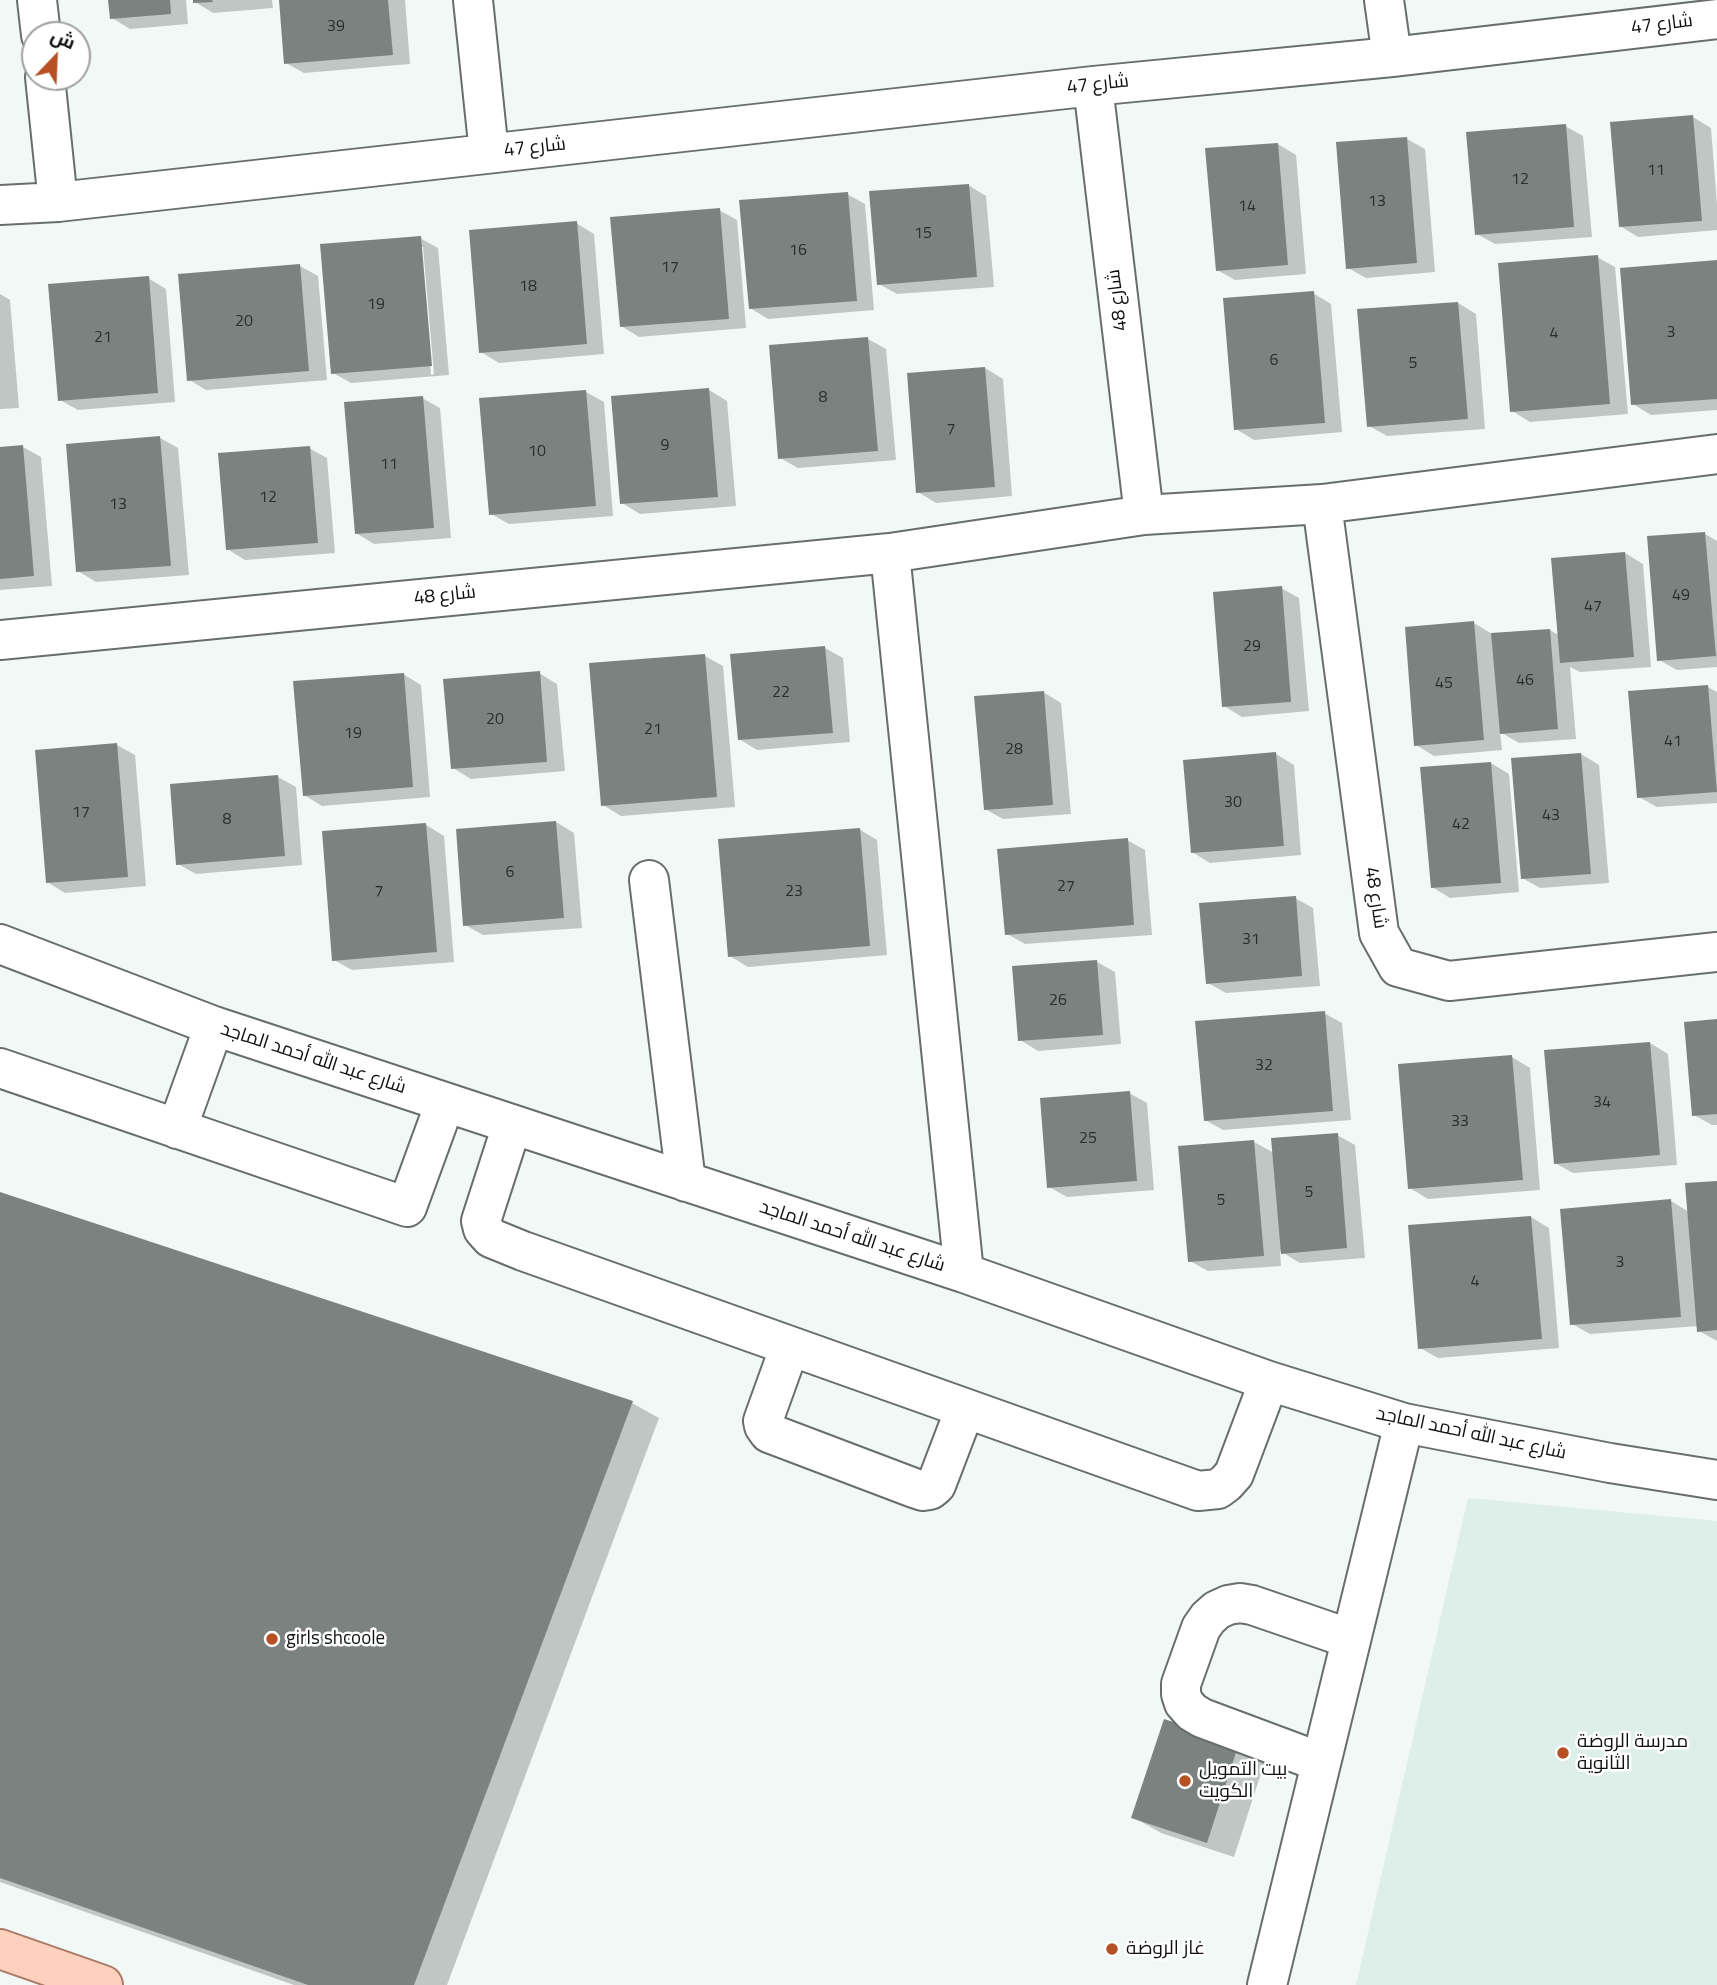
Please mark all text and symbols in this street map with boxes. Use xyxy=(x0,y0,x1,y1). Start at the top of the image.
street label: شارع 47 xyxy=(1630,10,1694,40)
house number: 39 xyxy=(327,17,345,37)
text: ش xyxy=(47,20,81,56)
north arrow xyxy=(21,21,91,91)
street label: شارع 47 xyxy=(1066,70,1130,100)
street label: شارع 47 xyxy=(503,133,567,163)
house number: 11 xyxy=(1647,161,1665,181)
house number: 12 xyxy=(1511,170,1529,190)
house number: 13 xyxy=(1368,192,1386,212)
house number: 14 xyxy=(1238,197,1256,217)
house number: 15 xyxy=(914,224,932,244)
house number: 16 xyxy=(789,241,807,261)
house number: 17 xyxy=(661,258,679,278)
street label: شارع 48 xyxy=(1103,268,1133,332)
house number: 18 xyxy=(519,277,537,297)
house number: 19 xyxy=(367,295,385,315)
house number: 20 xyxy=(235,312,253,332)
house number: 3 xyxy=(1667,323,1675,343)
house number: 4 xyxy=(1550,324,1558,344)
house number: 21 xyxy=(94,328,112,348)
house number: 6 xyxy=(1270,351,1278,371)
house number: 5 xyxy=(1409,354,1417,374)
house number: 8 xyxy=(819,388,827,408)
house number: 7 xyxy=(947,420,955,440)
house number: 9 xyxy=(661,436,669,456)
house number: 10 xyxy=(528,442,546,462)
house number: 11 xyxy=(380,455,398,475)
house number: 12 xyxy=(259,488,277,508)
house number: 13 xyxy=(109,495,127,515)
street label: شارع 48 xyxy=(413,581,477,611)
house number: 49 xyxy=(1672,586,1690,606)
house number: 47 xyxy=(1584,597,1602,617)
house number: 29 xyxy=(1243,637,1261,657)
house number: 46 xyxy=(1516,671,1534,691)
house number: 45 xyxy=(1435,674,1453,694)
house number: 22 xyxy=(772,683,790,703)
house number: 20 xyxy=(486,710,504,730)
house number: 21 xyxy=(644,720,662,740)
house number: 19 xyxy=(344,724,362,744)
house number: 41 xyxy=(1664,732,1682,752)
house number: 28 xyxy=(1005,740,1023,760)
house number: 30 xyxy=(1224,793,1242,813)
house number: 17 xyxy=(72,803,90,823)
house number: 43 xyxy=(1542,806,1560,826)
house number: 8 xyxy=(223,810,231,830)
house number: 42 xyxy=(1452,815,1470,835)
house number: 6 xyxy=(506,863,514,883)
street label: شارع 48 xyxy=(1359,865,1391,931)
house number: 27 xyxy=(1057,877,1075,897)
house number: 7 xyxy=(375,882,383,902)
house number: 23 xyxy=(785,882,803,902)
house number: 31 xyxy=(1242,930,1260,950)
house number: 26 xyxy=(1049,991,1067,1011)
street label: شارع عبد الله أحمد الماجد xyxy=(217,1018,409,1100)
house number: 32 xyxy=(1255,1056,1273,1076)
house number: 34 xyxy=(1593,1093,1611,1113)
house number: 33 xyxy=(1451,1112,1469,1132)
house number: 25 xyxy=(1079,1129,1097,1149)
house number: 5 xyxy=(1305,1183,1313,1203)
house number: 5 xyxy=(1217,1191,1225,1211)
street label: شارع عبد الله أحمد الماجد xyxy=(756,1196,948,1278)
house number: 3 xyxy=(1616,1253,1624,1273)
house number: 4 xyxy=(1471,1272,1479,1292)
street label: شارع عبد الله أحمد الماجد xyxy=(1374,1403,1568,1465)
place label: girls shcoole xyxy=(286,1628,385,1650)
marker: girls shcoole xyxy=(264,1631,280,1647)
place label: مدرسة الروضة الثانوية xyxy=(1577,1731,1688,1775)
marker: مدرسة الروضة الثانوية xyxy=(1555,1745,1571,1761)
place label: بيت التمويل الكويت xyxy=(1199,1759,1287,1803)
marker: بيت التمويل الكويت xyxy=(1177,1773,1193,1789)
place label: غاز الروضة xyxy=(1126,1938,1205,1960)
marker: غاز الروضة xyxy=(1104,1941,1120,1957)

